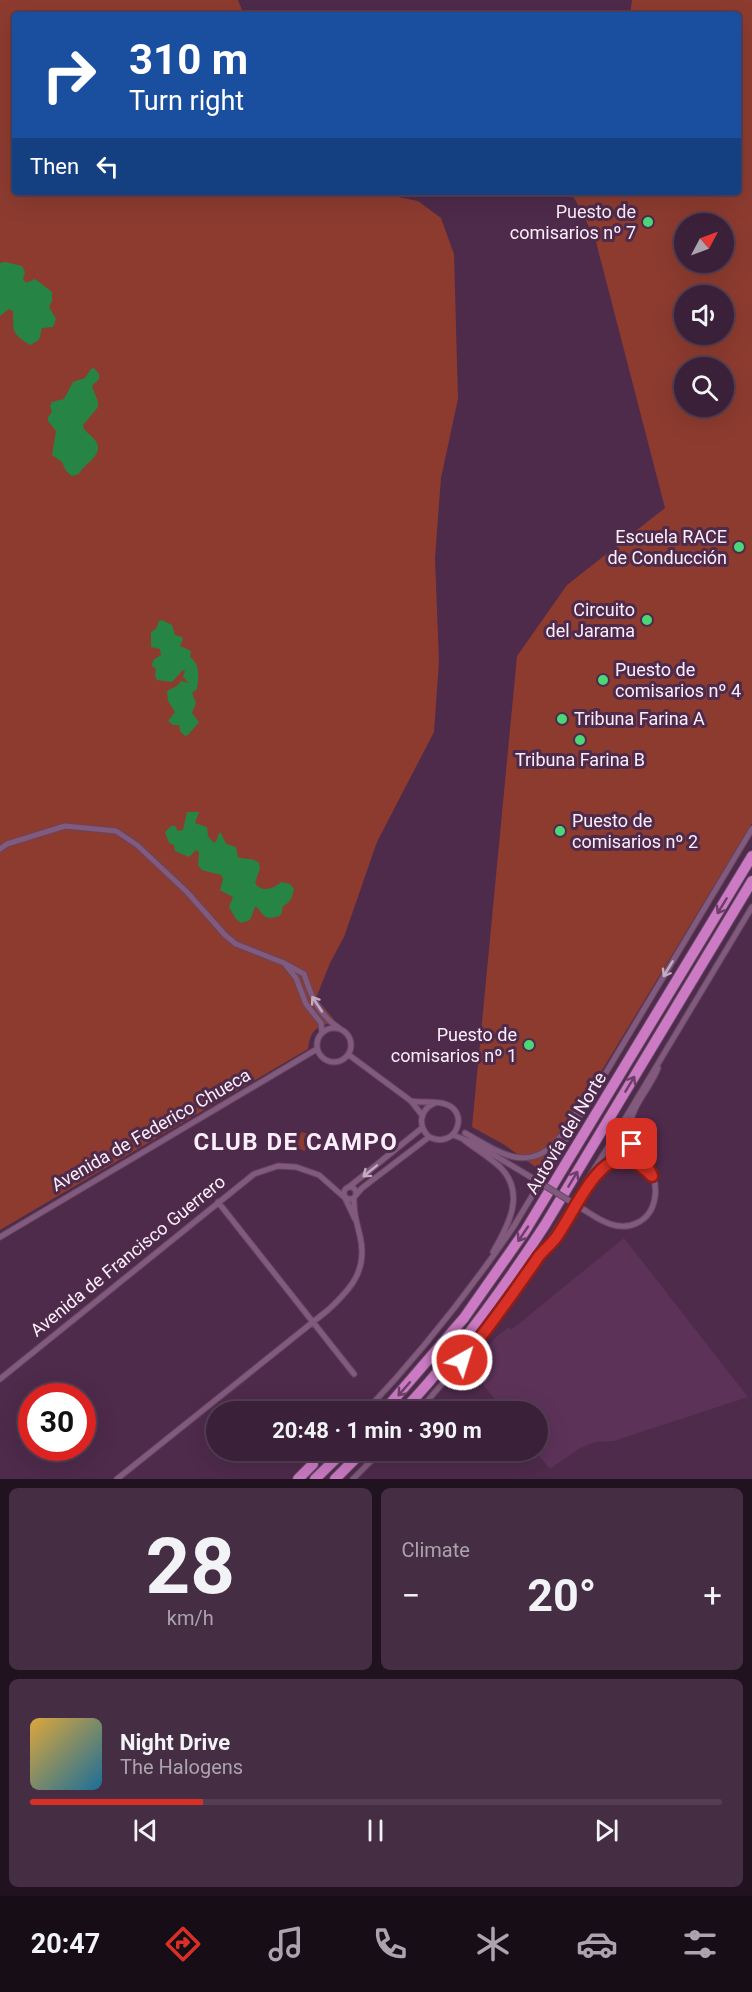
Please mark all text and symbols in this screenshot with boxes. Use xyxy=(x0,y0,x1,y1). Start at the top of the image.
text: 310 m xyxy=(129,35,248,84)
icon: right xyxy=(30,36,108,114)
text: Turn right xyxy=(129,85,244,117)
icon: left xyxy=(91,150,124,183)
text: Then xyxy=(30,154,79,179)
place label: Puesto de comisarios nº 7 xyxy=(510,201,636,243)
north arrow xyxy=(674,213,734,273)
map controls xyxy=(674,213,734,417)
marker: Puesto de comisarios nº 7 xyxy=(641,215,655,229)
button: sound xyxy=(674,285,734,345)
button: search xyxy=(674,357,734,417)
place label: Escuela RACE de Conducción xyxy=(607,526,727,568)
marker: Escuela RACE de Conducción xyxy=(732,540,746,554)
place label: Circuito del Jarama xyxy=(546,599,635,641)
marker: Circuito del Jarama xyxy=(640,613,654,627)
place label: Puesto de comisarios nº 4 xyxy=(615,659,741,701)
marker: Puesto de comisarios nº 4 xyxy=(596,673,610,687)
place label: Tribuna Farina A xyxy=(574,708,705,729)
marker: Tribuna Farina A xyxy=(555,712,569,726)
marker: Tribuna Farina B xyxy=(573,733,587,747)
place label: Tribuna Farina B xyxy=(515,749,645,770)
place label: Puesto de comisarios nº 2 xyxy=(572,810,698,852)
marker: Puesto de comisarios nº 2 xyxy=(553,824,567,838)
one-way arrow xyxy=(715,897,727,914)
one-way arrow xyxy=(661,960,673,977)
one-way arrow xyxy=(310,996,323,1013)
place label: Puesto de comisarios nº 1 xyxy=(391,1024,517,1066)
marker: Puesto de comisarios nº 1 xyxy=(522,1038,536,1052)
street label: Avenida de Federico Chueca xyxy=(48,1064,254,1195)
street label: Autovía del Norte xyxy=(521,1068,610,1197)
one-way arrow xyxy=(625,1076,637,1093)
pin xyxy=(606,1118,657,1169)
icon: arrive xyxy=(615,1127,648,1160)
district label: CLUB DE CAMPO xyxy=(194,1128,398,1156)
one-way arrow xyxy=(362,1165,378,1178)
street label: Avenida de Francisco Guerrero xyxy=(26,1171,229,1341)
one-way arrow xyxy=(567,1171,579,1188)
one-way arrow xyxy=(517,1226,529,1242)
position arrow xyxy=(430,1328,494,1392)
one-way arrow xyxy=(397,1381,411,1396)
speed limit sign: 30 xyxy=(18,1383,96,1461)
text: 20:48 · 1 min · 390 m xyxy=(272,1418,482,1443)
text: 28 xyxy=(145,1521,235,1612)
text: Climate xyxy=(402,1538,470,1562)
text: 20° xyxy=(527,1569,596,1622)
text: − xyxy=(402,1576,420,1615)
text: + xyxy=(703,1576,722,1615)
text: km/h xyxy=(167,1606,214,1630)
text: Night Drive xyxy=(120,1730,230,1755)
text: The Halogens xyxy=(120,1755,243,1779)
icon: previous xyxy=(129,1814,162,1847)
icon: pause xyxy=(359,1814,392,1847)
icon: next xyxy=(590,1814,623,1847)
icon: directions xyxy=(162,1923,204,1965)
icon: music xyxy=(265,1923,307,1965)
icon: phone xyxy=(369,1923,411,1965)
icon: climate xyxy=(472,1923,514,1965)
icon: car xyxy=(576,1923,618,1965)
icon: filters xyxy=(679,1923,721,1965)
text: 20:47 xyxy=(31,1928,100,1960)

